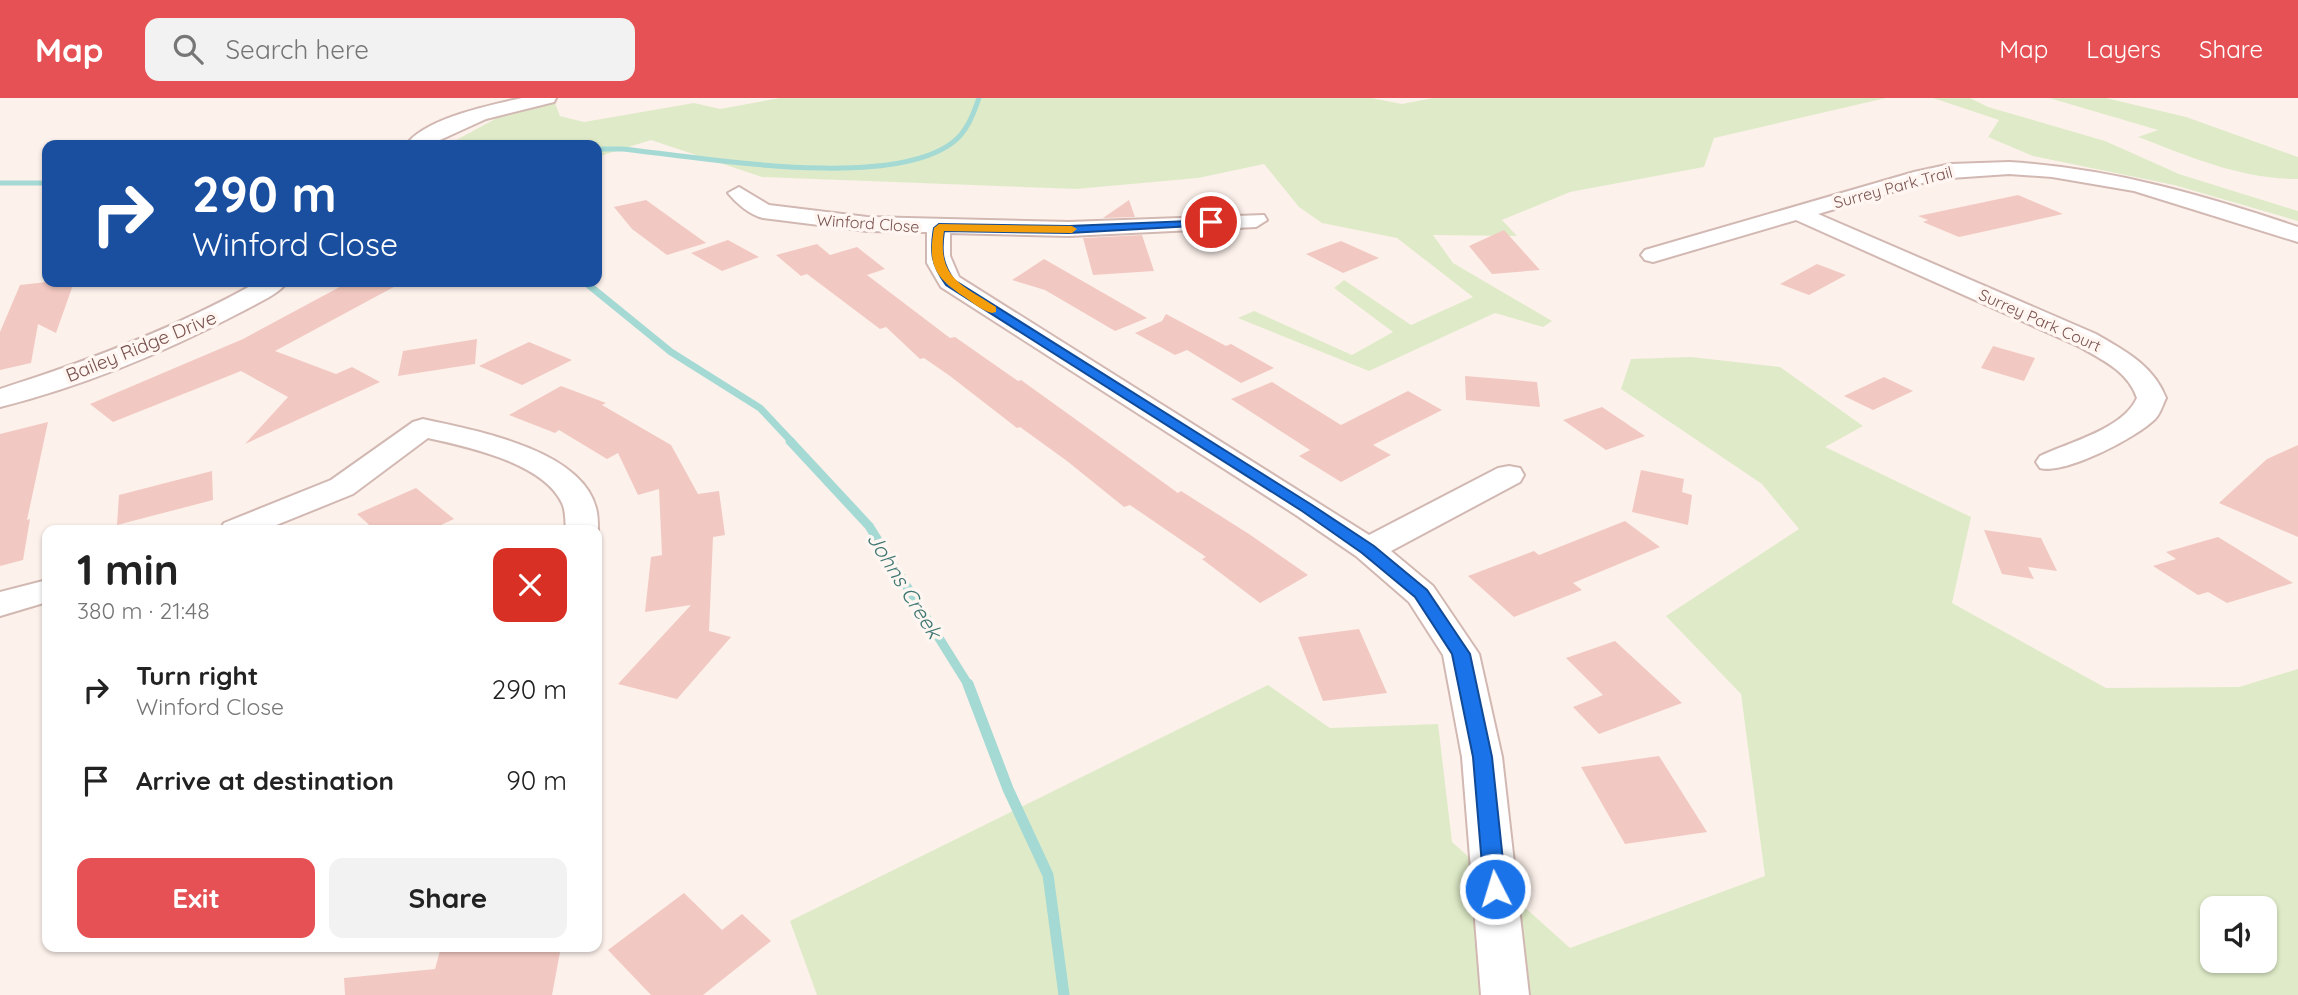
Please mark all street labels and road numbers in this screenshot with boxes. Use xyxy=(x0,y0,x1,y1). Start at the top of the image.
street label: Surrey Park Trail xyxy=(1831,162,1955,212)
street label: Winford Close xyxy=(816,209,920,237)
street label: Surrey Park Court xyxy=(1976,284,2104,356)
street label: Bailey Ridge Drive xyxy=(62,305,220,387)

